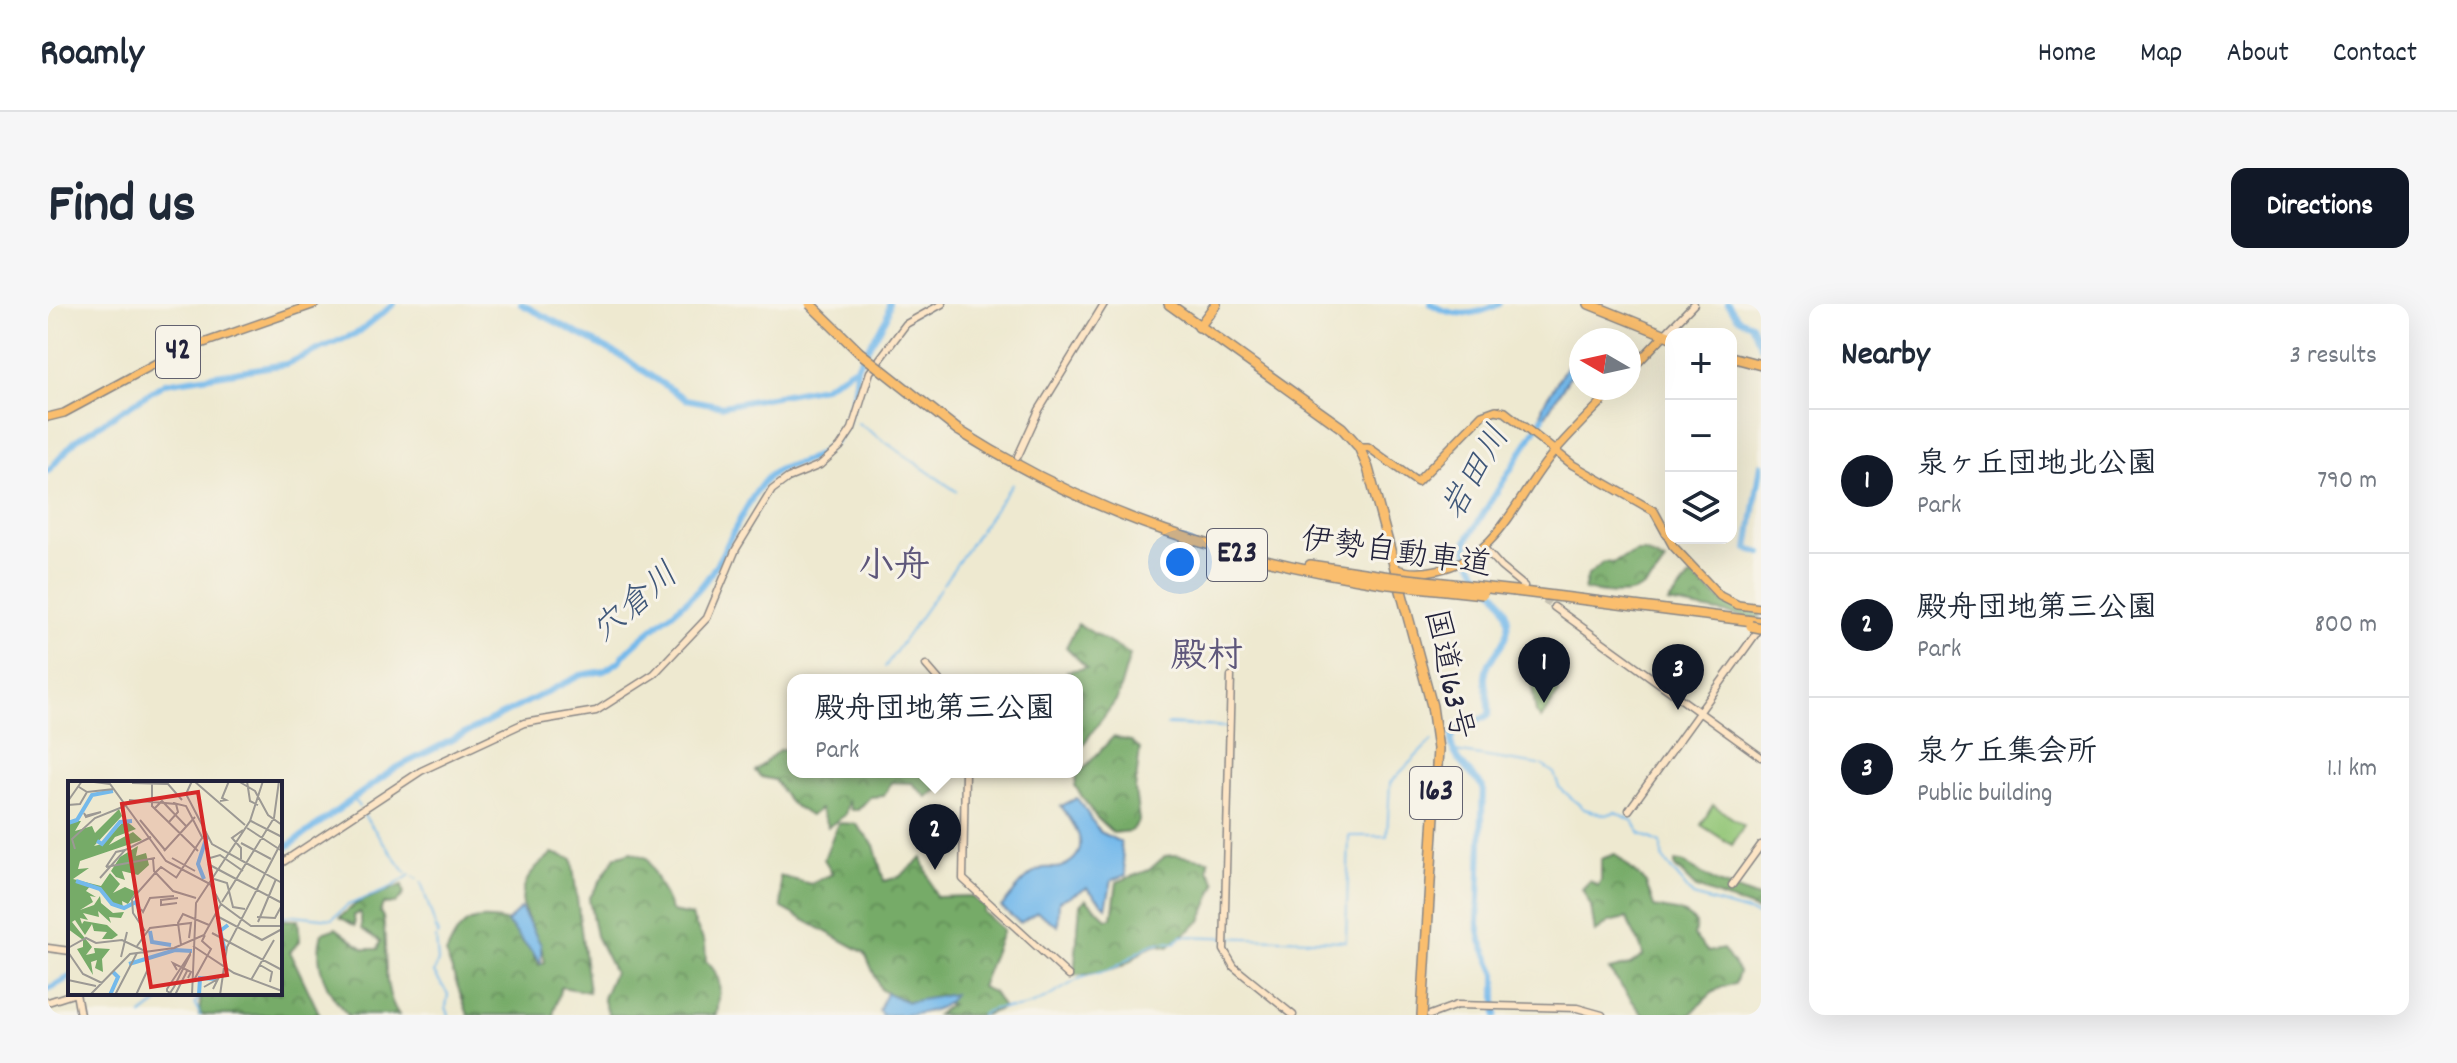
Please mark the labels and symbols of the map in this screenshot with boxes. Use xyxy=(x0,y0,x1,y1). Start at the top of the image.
road number: 42 xyxy=(156,326,200,378)
north arrow xyxy=(1569,328,1641,400)
water label: 岩田川 xyxy=(1431,418,1525,530)
street label: 伊勢自動車道 xyxy=(1298,519,1494,591)
road number: E23 xyxy=(1207,529,1267,581)
your location xyxy=(1160,542,1200,582)
district label: 小舟 xyxy=(858,543,930,595)
water label: 穴倉川 xyxy=(582,553,692,657)
street label: 国道163号 xyxy=(1410,605,1482,745)
district label: 殿村 xyxy=(1171,633,1243,685)
pin: 1 xyxy=(1518,637,1570,703)
pin: 3 xyxy=(1652,644,1704,710)
road number: 163 xyxy=(1410,767,1462,819)
inset map xyxy=(68,781,282,995)
pin: 2 xyxy=(909,804,961,870)

